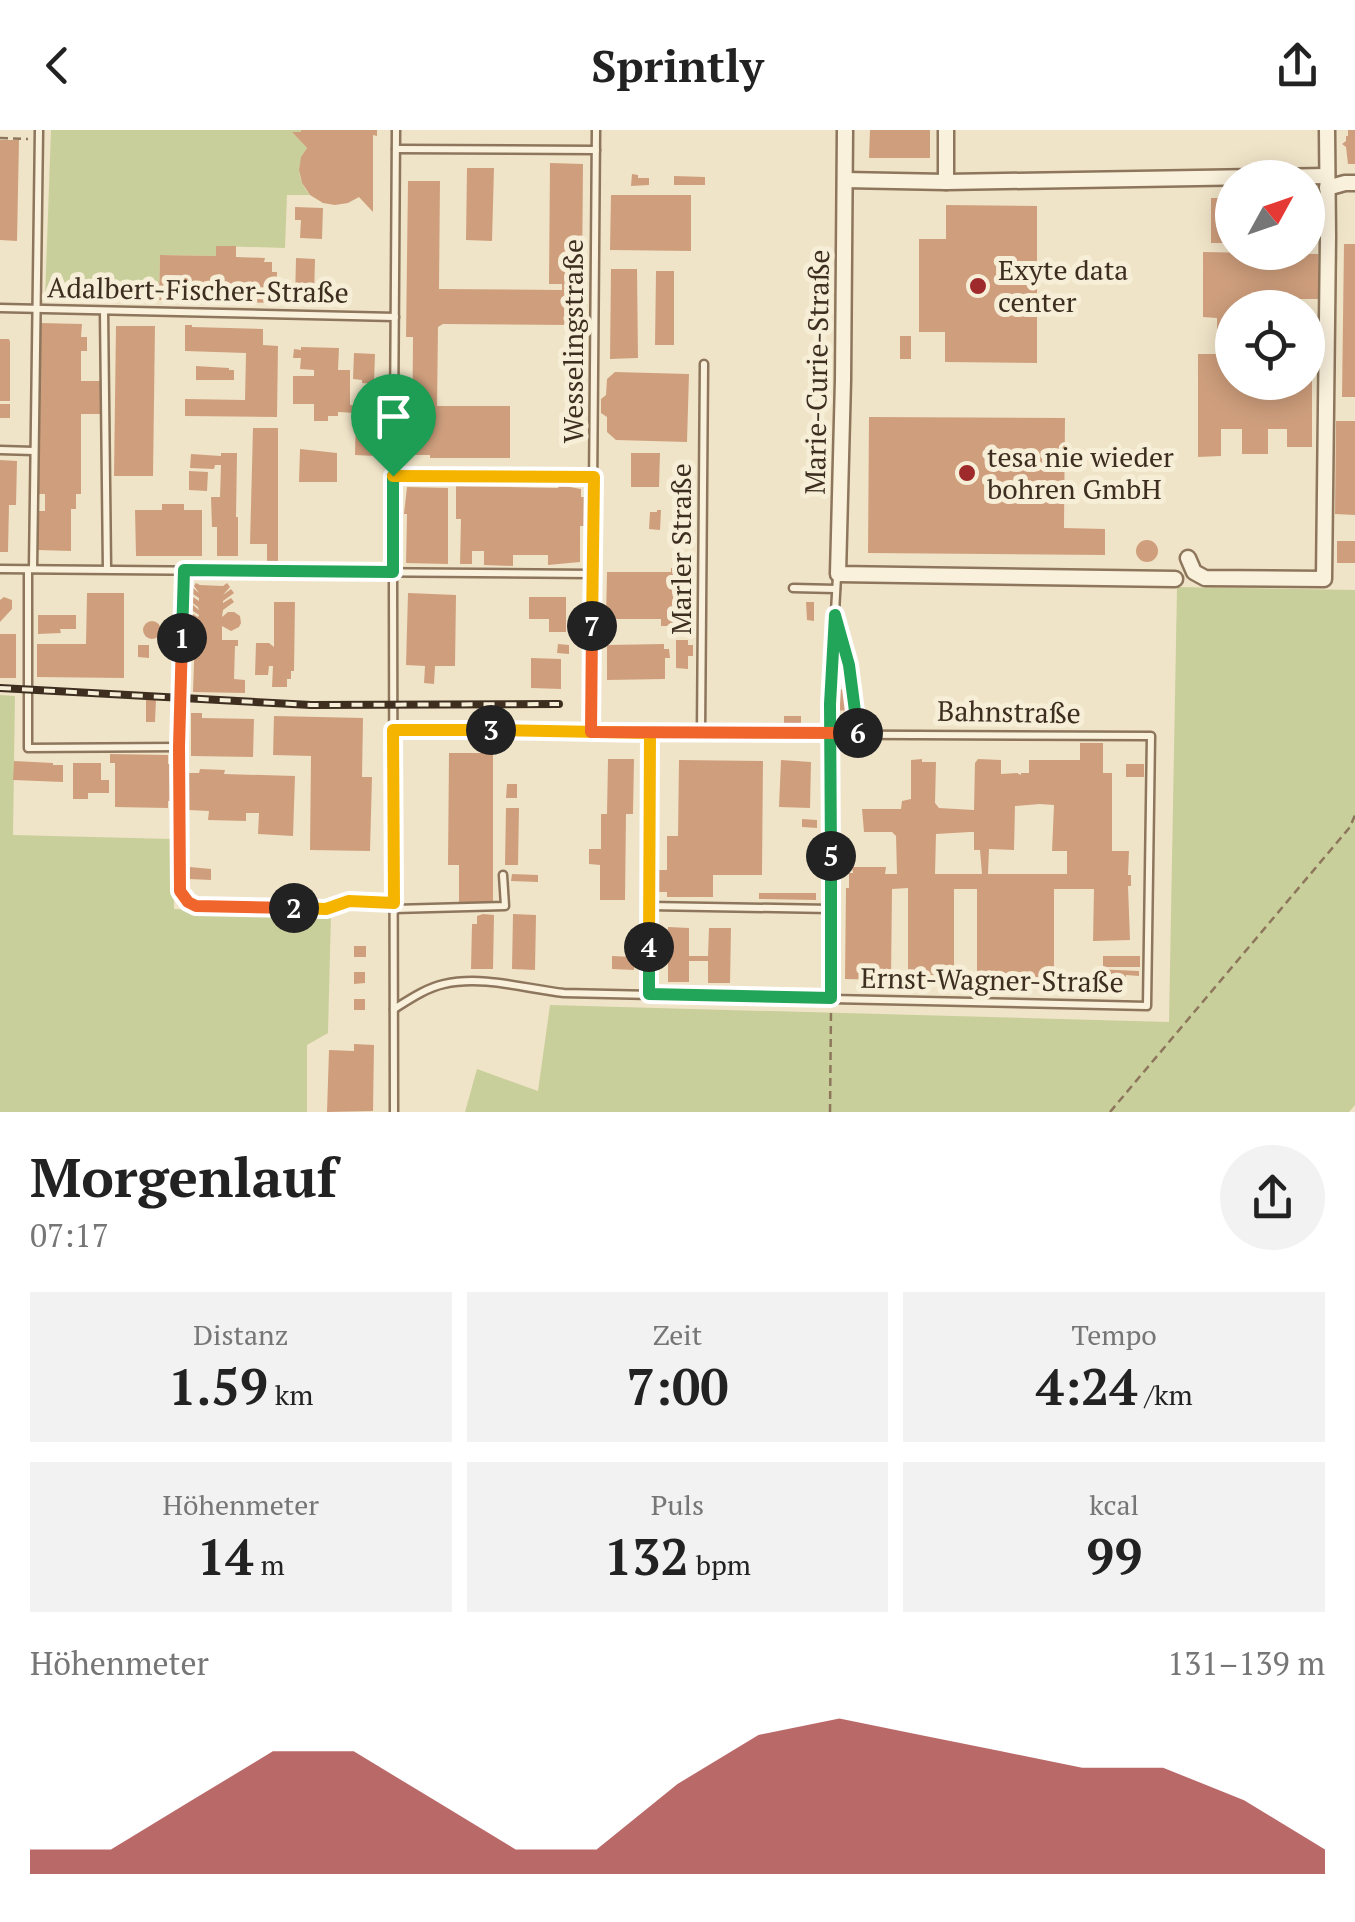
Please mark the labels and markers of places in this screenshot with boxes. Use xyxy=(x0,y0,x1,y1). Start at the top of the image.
place label: Exyte data center xyxy=(998,251,1128,320)
marker: Exyte data center xyxy=(967,275,989,297)
pin xyxy=(351,374,436,477)
place label: tesa nie wieder bohren GmbH xyxy=(987,438,1174,507)
marker: tesa nie wieder bohren GmbH xyxy=(956,462,978,484)
pin: 7 xyxy=(567,601,617,651)
pin: 1 xyxy=(157,613,207,663)
pin: 3 xyxy=(466,705,516,755)
pin: 6 xyxy=(833,708,883,758)
pin: 5 xyxy=(806,831,856,881)
pin: 2 xyxy=(269,883,319,933)
pin: 4 xyxy=(624,922,674,972)

